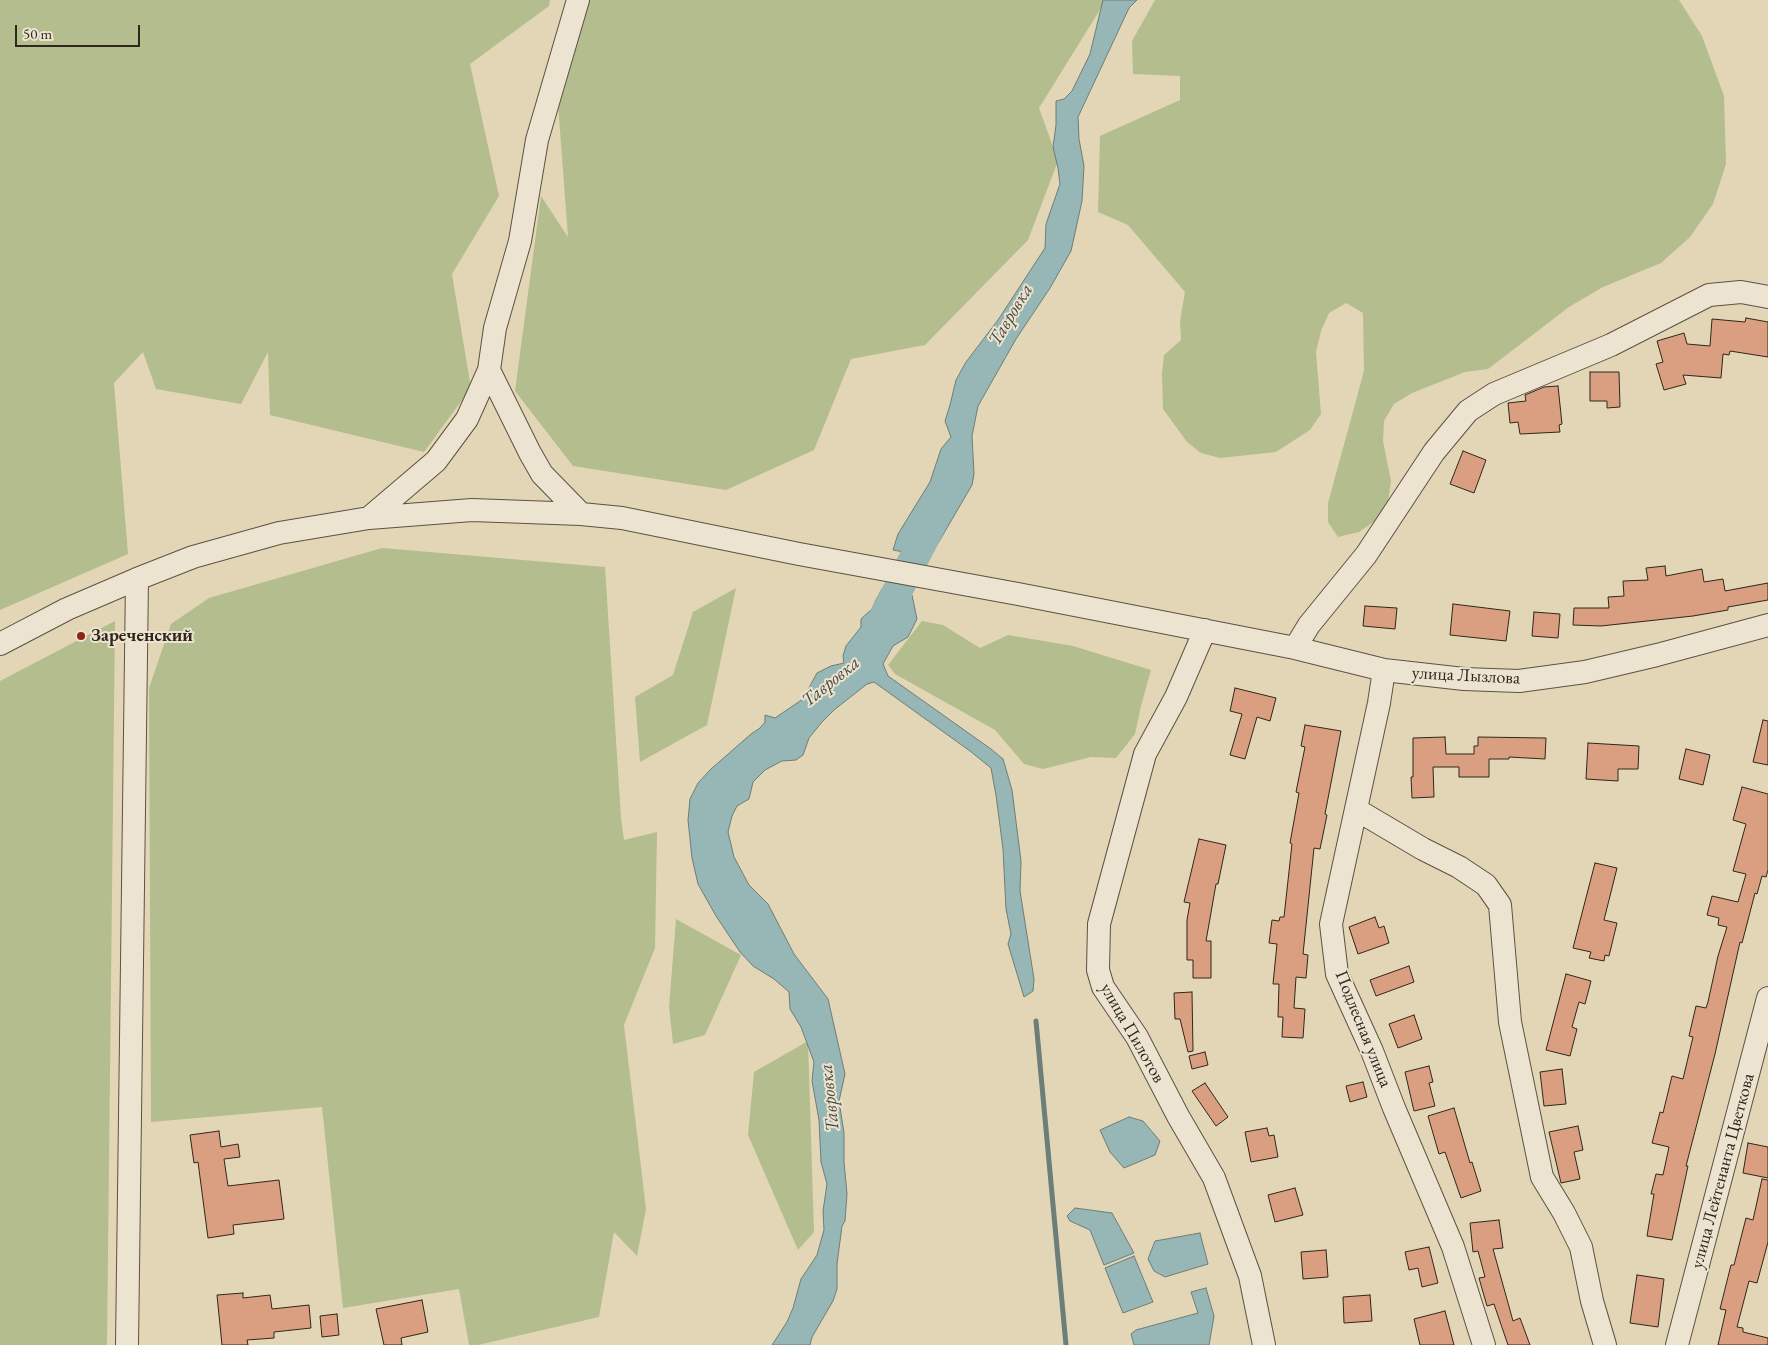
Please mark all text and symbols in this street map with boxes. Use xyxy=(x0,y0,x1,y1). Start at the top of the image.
scale bar xyxy=(18,15,142,47)
text: 50 m xyxy=(23,24,52,43)
water label: Тавровка xyxy=(984,280,1038,350)
place label: Зареченский xyxy=(91,625,193,647)
marker: Зареченский xyxy=(75,630,87,642)
water label: Тавровка xyxy=(797,652,865,712)
street label: улица Лызлова xyxy=(1411,662,1521,690)
street label: Подлесная улица xyxy=(1330,967,1396,1091)
street label: улица Пилотов xyxy=(1095,979,1169,1087)
water label: Тавровка xyxy=(815,1063,845,1133)
street label: улица Лейтенанта Цветкова xyxy=(1687,1071,1759,1271)

